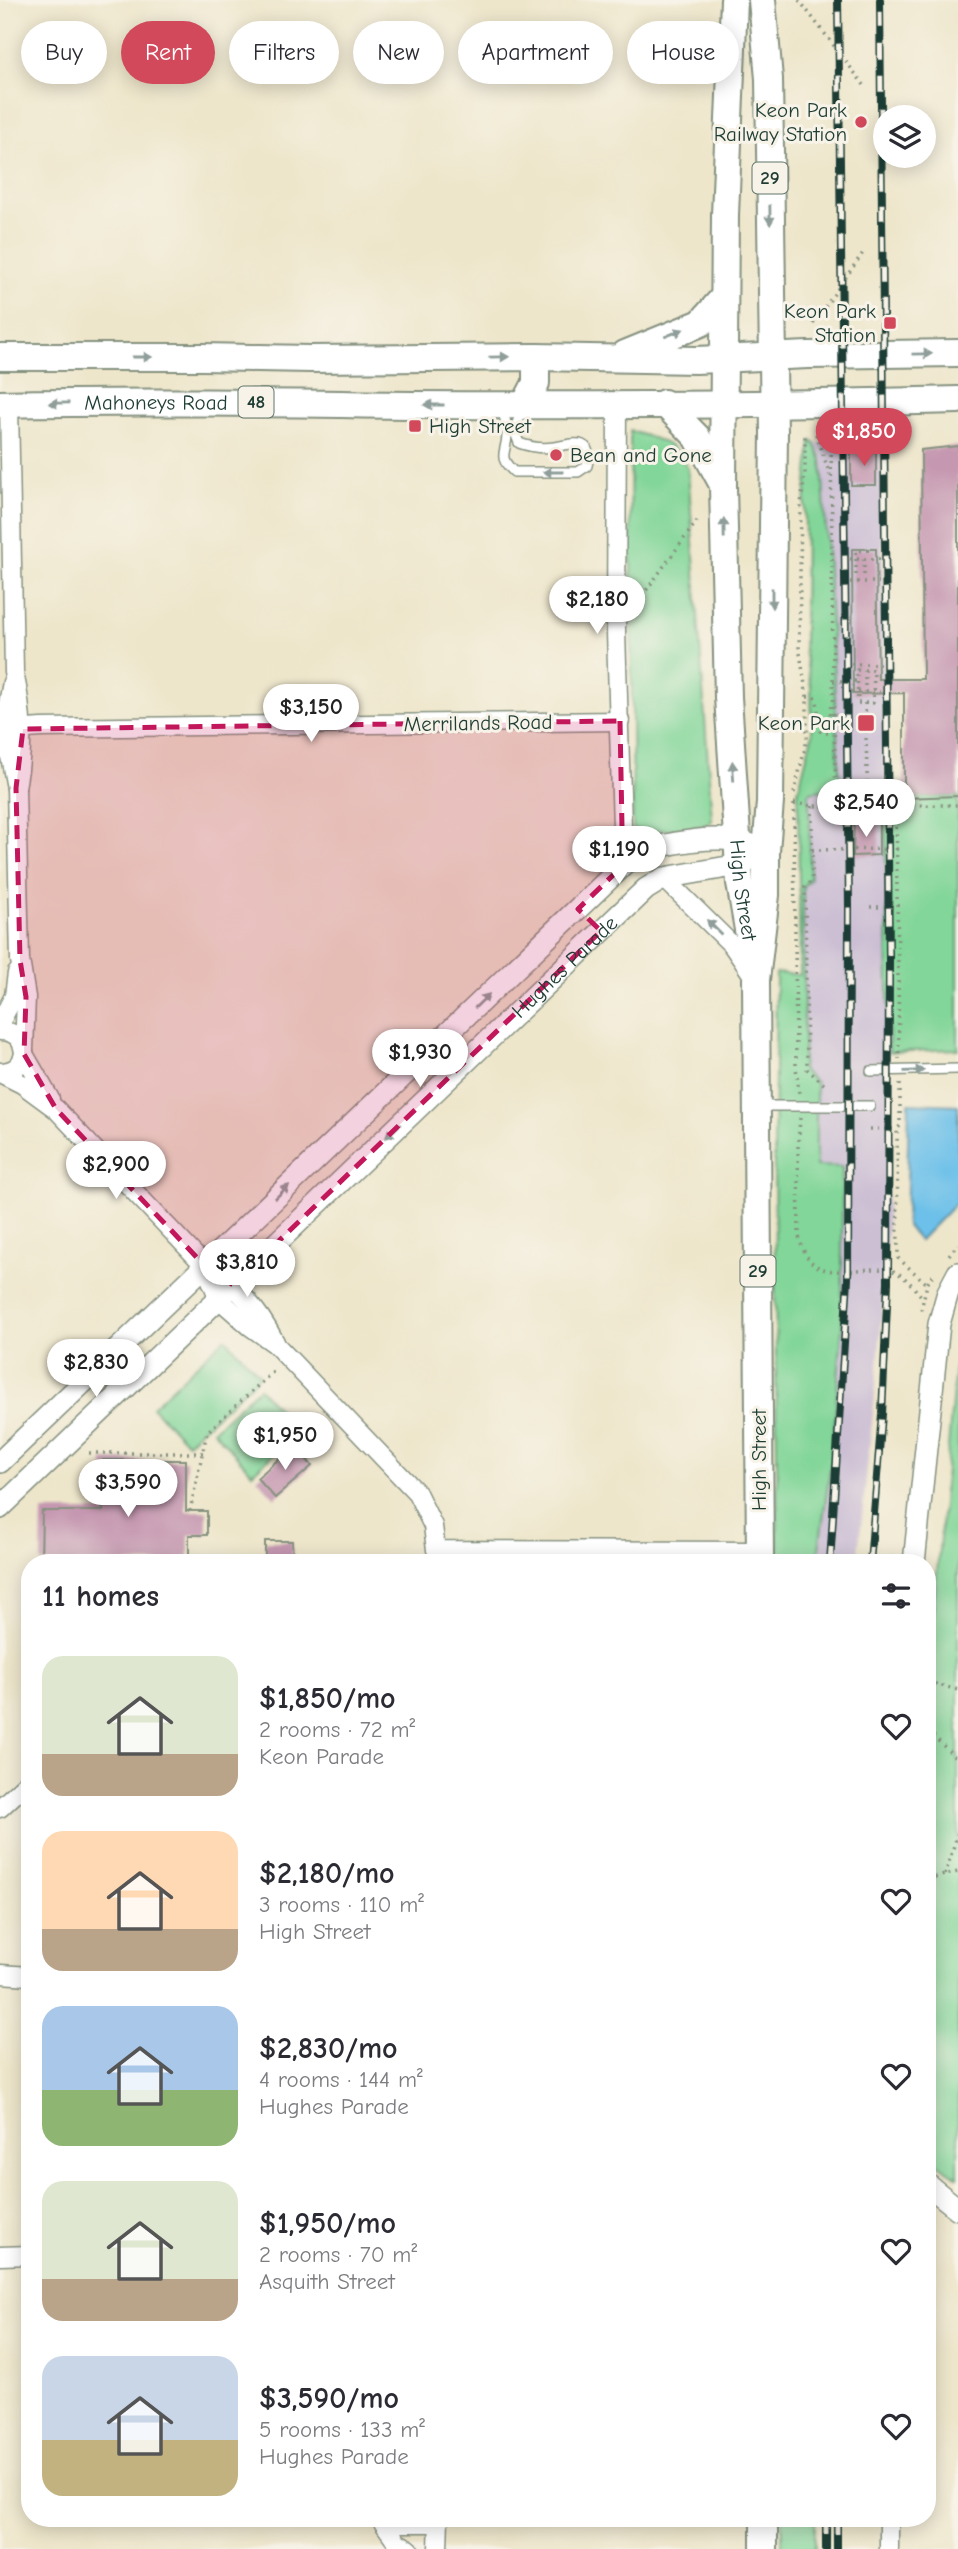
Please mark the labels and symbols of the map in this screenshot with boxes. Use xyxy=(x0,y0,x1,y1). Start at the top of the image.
place label: Keon Park Railway Station xyxy=(714,98,847,146)
marker: Keon Park Railway Station xyxy=(853,114,869,130)
road number: 29 xyxy=(752,162,788,194)
one-way arrow xyxy=(765,204,776,226)
place label: Keon Park Station xyxy=(784,299,876,347)
marker: Keon Park Station xyxy=(882,315,898,331)
one-way arrow xyxy=(664,328,685,339)
one-way arrow xyxy=(911,348,933,359)
one-way arrow xyxy=(131,351,153,363)
one-way arrow xyxy=(489,352,511,363)
road number: 48 xyxy=(238,386,274,418)
street label: Mahoneys Road xyxy=(84,390,228,415)
one-way arrow xyxy=(48,397,70,409)
one-way arrow xyxy=(423,399,445,411)
pin: $1,850 xyxy=(807,408,921,468)
place label: High Street xyxy=(429,414,532,438)
marker: High Street xyxy=(407,418,423,434)
place label: Bean and Gone xyxy=(570,443,712,467)
marker: Bean and Gone xyxy=(548,447,564,463)
one-way arrow xyxy=(542,466,564,478)
one-way arrow xyxy=(718,517,730,539)
pin: $2,180 xyxy=(540,576,654,636)
one-way arrow xyxy=(767,587,778,609)
pin: $3,150 xyxy=(254,684,368,744)
street label: Merrilands Road xyxy=(403,710,553,736)
place label: Keon Park xyxy=(758,711,850,735)
marker: Keon Park xyxy=(856,713,876,733)
one-way arrow xyxy=(727,759,738,781)
pin: $2,540 xyxy=(809,780,923,839)
pin: $1,190 xyxy=(562,826,676,886)
street label: High Street xyxy=(725,839,762,944)
street label: Hughes Parade xyxy=(507,911,622,1023)
one-way arrow xyxy=(706,919,722,936)
one-way arrow xyxy=(473,993,490,1009)
pin: $1,930 xyxy=(363,1030,477,1089)
one-way arrow xyxy=(904,1065,926,1076)
one-way arrow xyxy=(385,1123,402,1139)
pin: $2,900 xyxy=(59,1142,173,1201)
one-way arrow xyxy=(273,1184,290,1200)
pin: $3,810 xyxy=(190,1240,304,1299)
road number: 29 xyxy=(740,1256,776,1287)
pin: $2,830 xyxy=(39,1340,153,1399)
street label: High Street xyxy=(747,1408,771,1511)
pin: $1,950 xyxy=(228,1412,342,1472)
pin: $3,590 xyxy=(71,1460,185,1519)

